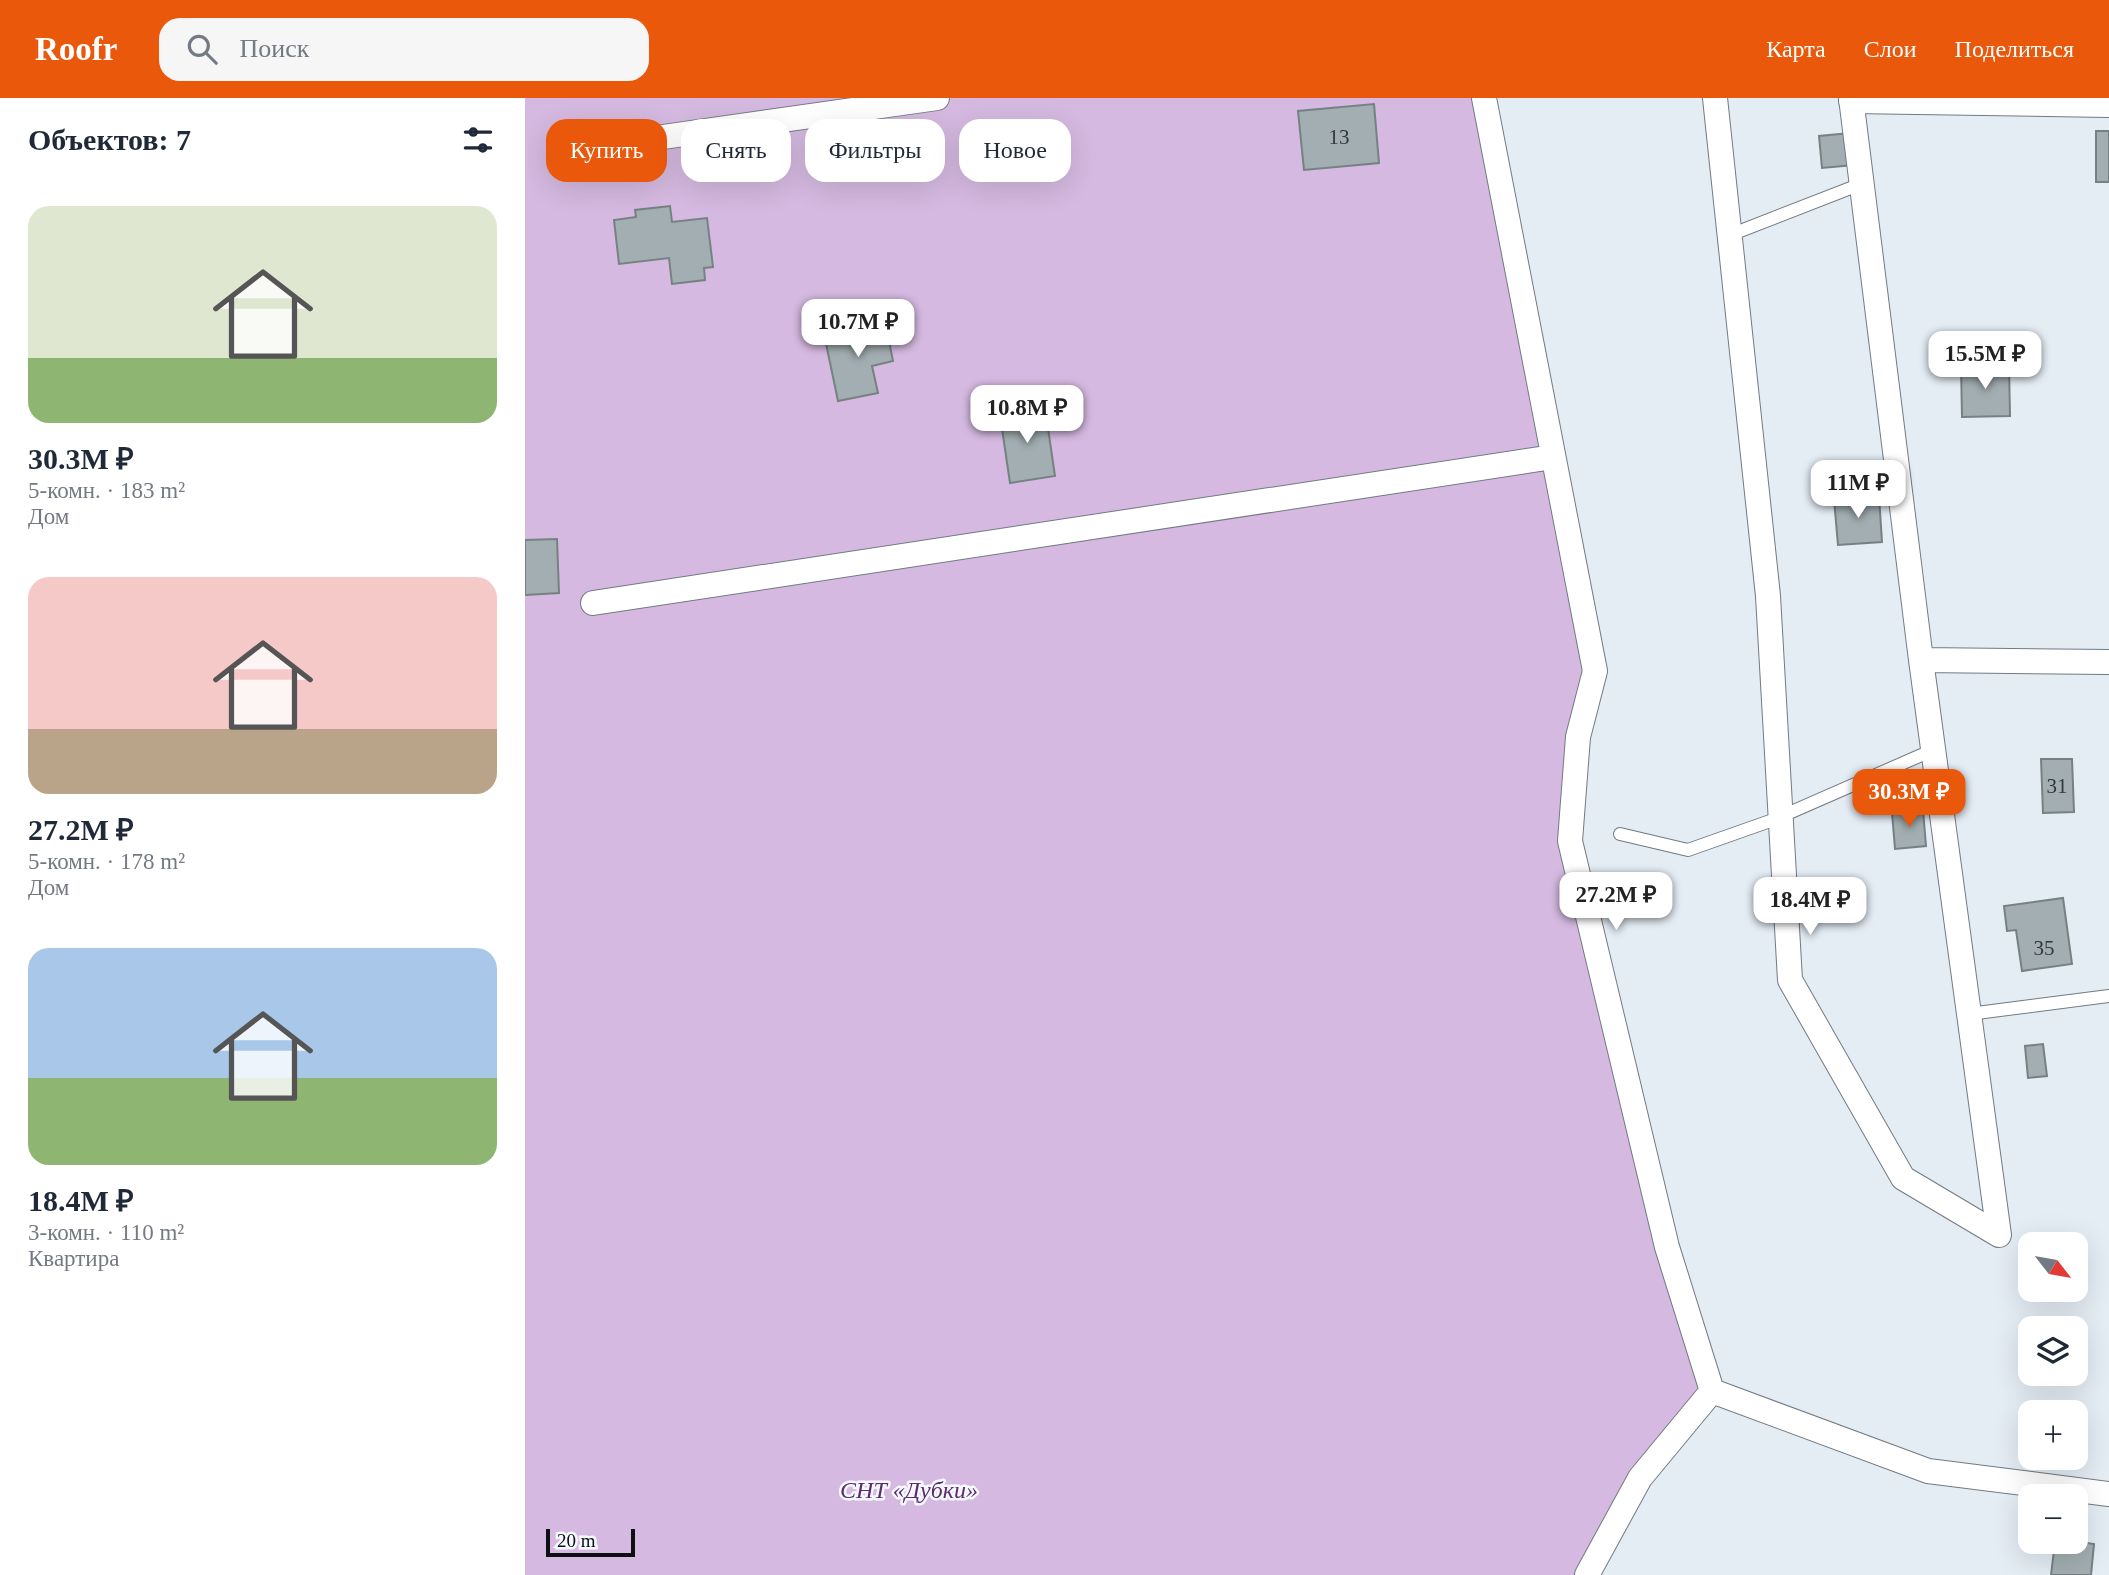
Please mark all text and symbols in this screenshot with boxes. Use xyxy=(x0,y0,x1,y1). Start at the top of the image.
search box xyxy=(159,18,649,81)
icon: search xyxy=(183,30,221,68)
text: Roofr xyxy=(35,31,117,67)
text: Поиск xyxy=(239,34,309,63)
text: Карта xyxy=(1766,36,1826,62)
text: Слои xyxy=(1864,36,1917,62)
text: Поделиться xyxy=(1955,36,2074,62)
chip: Купить xyxy=(546,119,667,182)
chip: Снять xyxy=(681,119,791,182)
chip: Фильтры xyxy=(805,119,945,182)
chip: Новое xyxy=(959,119,1071,182)
icon: filters xyxy=(459,121,497,159)
text: Объектов: 7 xyxy=(28,123,191,156)
house number: 13 xyxy=(1329,125,1350,149)
icon: home xyxy=(200,251,326,377)
pin: 10.7M ₽ xyxy=(793,300,923,359)
text: 10.7M ₽ xyxy=(817,309,899,334)
pin: 15.5M ₽ xyxy=(1920,331,2050,391)
text: 15.5M ₽ xyxy=(1944,341,2026,366)
pin: 10.8M ₽ xyxy=(962,386,1092,445)
text: 10.8M ₽ xyxy=(986,395,1068,420)
text: 30.3M ₽ xyxy=(28,442,134,475)
pin: 11M ₽ xyxy=(1809,460,1907,520)
text: 11M ₽ xyxy=(1827,470,1889,495)
text: 5-комн. · 183 m² xyxy=(28,478,185,503)
text: Дом xyxy=(28,504,69,529)
icon: home xyxy=(200,622,326,748)
pin: 30.3M ₽ xyxy=(1844,770,1974,829)
house number: 31 xyxy=(2047,774,2068,798)
text: 30.3M ₽ xyxy=(1868,779,1950,804)
text: 27.2M ₽ xyxy=(28,813,134,846)
text: 5-комн. · 178 m² xyxy=(28,849,185,874)
pin: 27.2M ₽ xyxy=(1551,872,1681,932)
text: Дом xyxy=(28,875,69,900)
pin: 18.4M ₽ xyxy=(1745,878,1875,937)
text: 27.2M ₽ xyxy=(1575,882,1657,907)
text: 18.4M ₽ xyxy=(1769,887,1851,912)
house number: 35 xyxy=(2034,936,2055,960)
icon: home xyxy=(200,993,326,1119)
text: 18.4M ₽ xyxy=(28,1184,134,1217)
text: 3-комн. · 110 m² xyxy=(28,1220,184,1245)
north arrow xyxy=(2018,1232,2088,1302)
map controls xyxy=(2018,1232,2088,1554)
text: Квартира xyxy=(28,1246,119,1271)
button: layers xyxy=(2018,1316,2088,1386)
button: + xyxy=(2018,1400,2088,1470)
park label: СНТ «Дубки» xyxy=(840,1477,978,1503)
button: − xyxy=(2018,1484,2088,1554)
scale bar xyxy=(546,1526,635,1558)
text: 20 m xyxy=(557,1530,596,1551)

